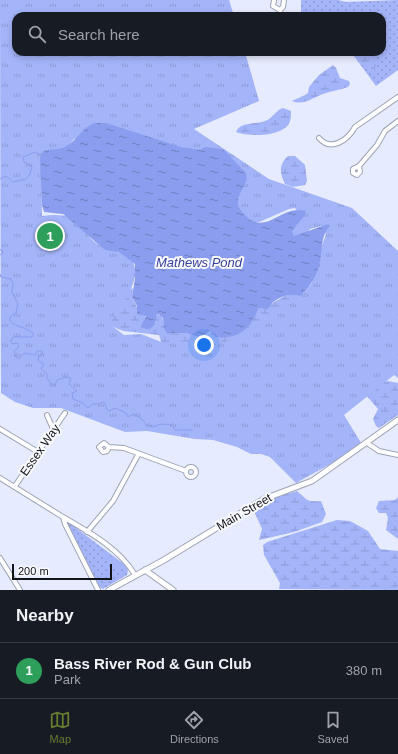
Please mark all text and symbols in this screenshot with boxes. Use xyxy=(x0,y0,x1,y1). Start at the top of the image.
search box xyxy=(12,12,386,56)
icon: search xyxy=(26,23,48,45)
text: Search here xyxy=(58,26,140,43)
pin: 1 xyxy=(37,221,63,251)
water label: Mathews Pond xyxy=(156,255,243,270)
your location xyxy=(194,335,214,355)
street label: Essex Way xyxy=(17,422,63,478)
street label: Main Street xyxy=(214,490,275,533)
scale bar xyxy=(12,562,112,581)
text: 200 m xyxy=(18,565,49,577)
text: Nearby xyxy=(16,606,74,625)
text: Bass River Rod & Gun Club xyxy=(54,655,252,672)
text: 1 xyxy=(25,663,33,678)
text: 380 m xyxy=(346,663,382,678)
text: Park xyxy=(54,672,81,687)
tab: Map xyxy=(49,709,71,745)
tab: Directions xyxy=(170,709,219,745)
tab: Saved xyxy=(317,709,349,745)

